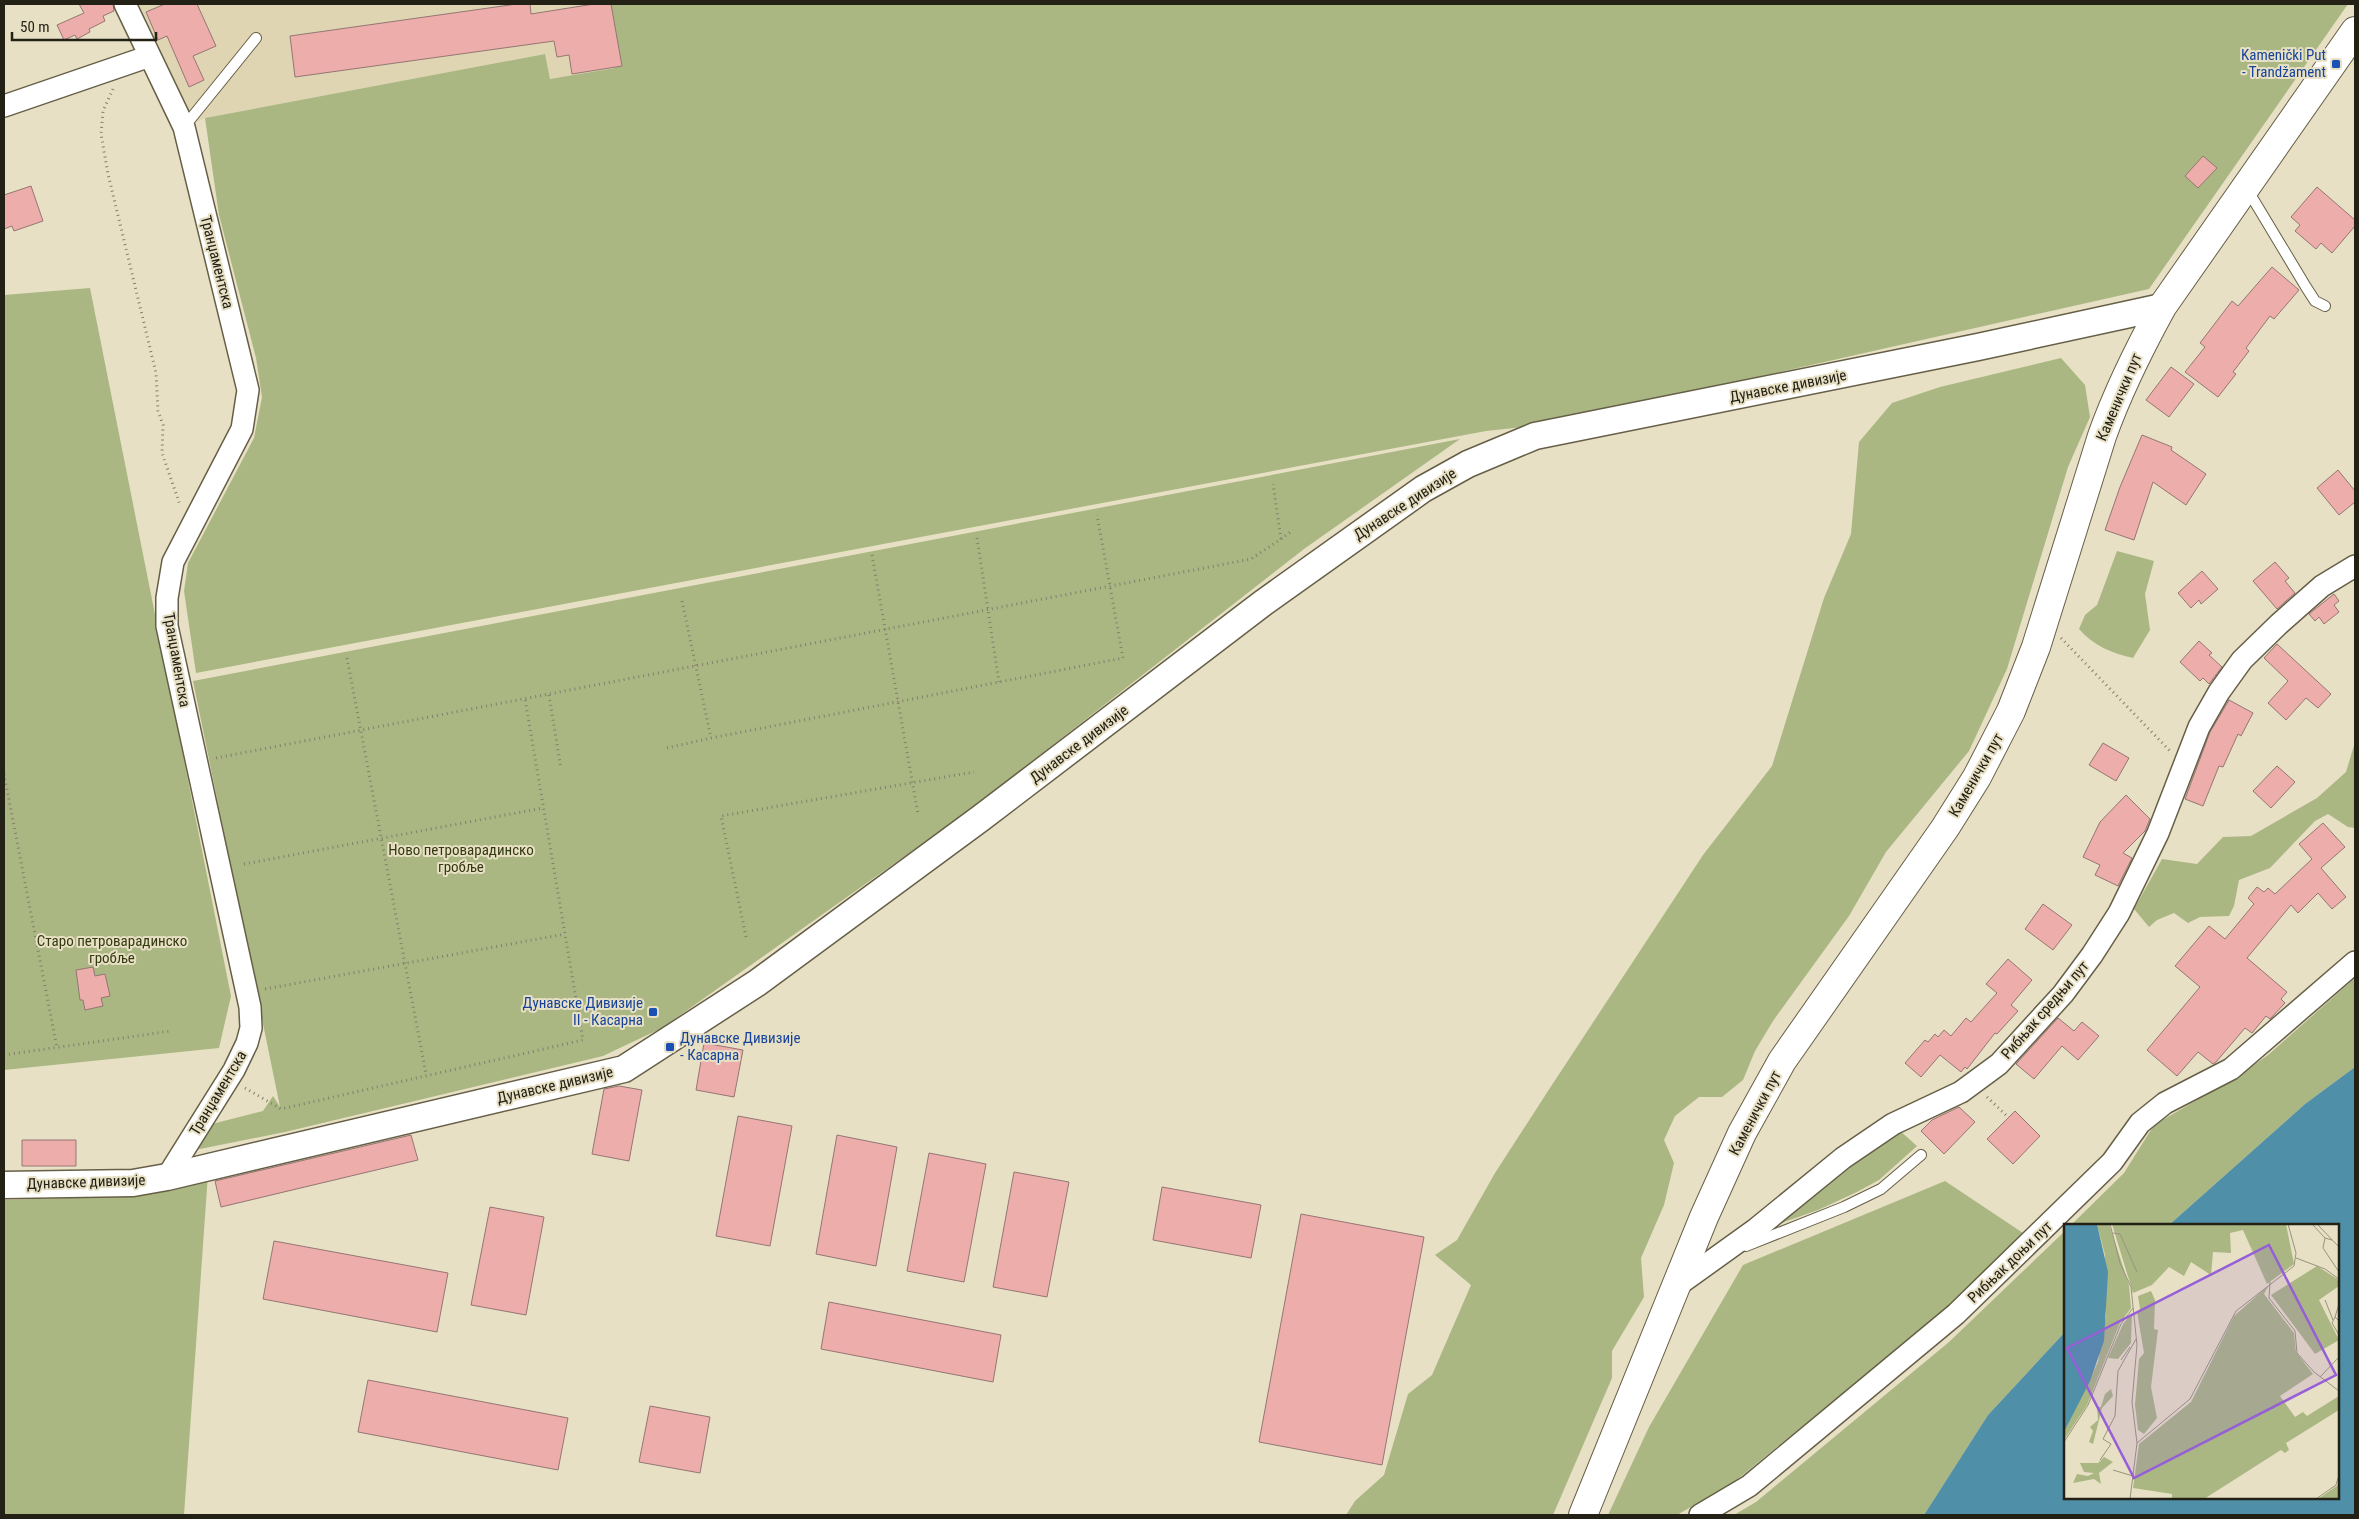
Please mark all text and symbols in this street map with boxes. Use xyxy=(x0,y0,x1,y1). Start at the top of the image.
scale bar xyxy=(12,10,156,42)
text: 50 m xyxy=(20,18,50,36)
place label: Kamenički Put - Trandžament xyxy=(2241,46,2326,81)
marker: Kamenički Put - Trandžament xyxy=(2330,58,2342,70)
street label: Транџаментска xyxy=(197,213,237,311)
street label: Каменички пут xyxy=(2092,351,2146,443)
street label: Дунавске дивизије xyxy=(1728,366,1848,406)
street label: Дунавске дивизије xyxy=(1350,464,1460,544)
street label: Транџаментска xyxy=(160,611,194,709)
street label: Дунавске дивизије xyxy=(1026,701,1132,787)
street label: Каменички пут xyxy=(1945,730,2007,820)
park label: Ново петроварадинско гробље xyxy=(388,841,534,876)
park label: Старо петроварадинско гробље xyxy=(37,932,187,967)
street label: Рибњак средњи пут xyxy=(1998,957,2092,1063)
place label: Дунавске Дивизије II - Касарна xyxy=(523,994,643,1029)
marker: Дунавске Дивизије II - Касарна xyxy=(647,1006,659,1018)
place label: Дунавске Дивизије - Касарна xyxy=(680,1029,800,1064)
marker: Дунавске Дивизије - Касарна xyxy=(664,1041,676,1053)
street label: Транџаментска xyxy=(186,1047,250,1139)
street label: Дунавске дивизије xyxy=(495,1063,615,1107)
street label: Каменички пут xyxy=(1725,1068,1785,1158)
street label: Дунавске дивизије xyxy=(26,1171,146,1193)
street label: Рибњак доњи пут xyxy=(1964,1217,2056,1307)
inset map xyxy=(2064,1224,2339,1499)

